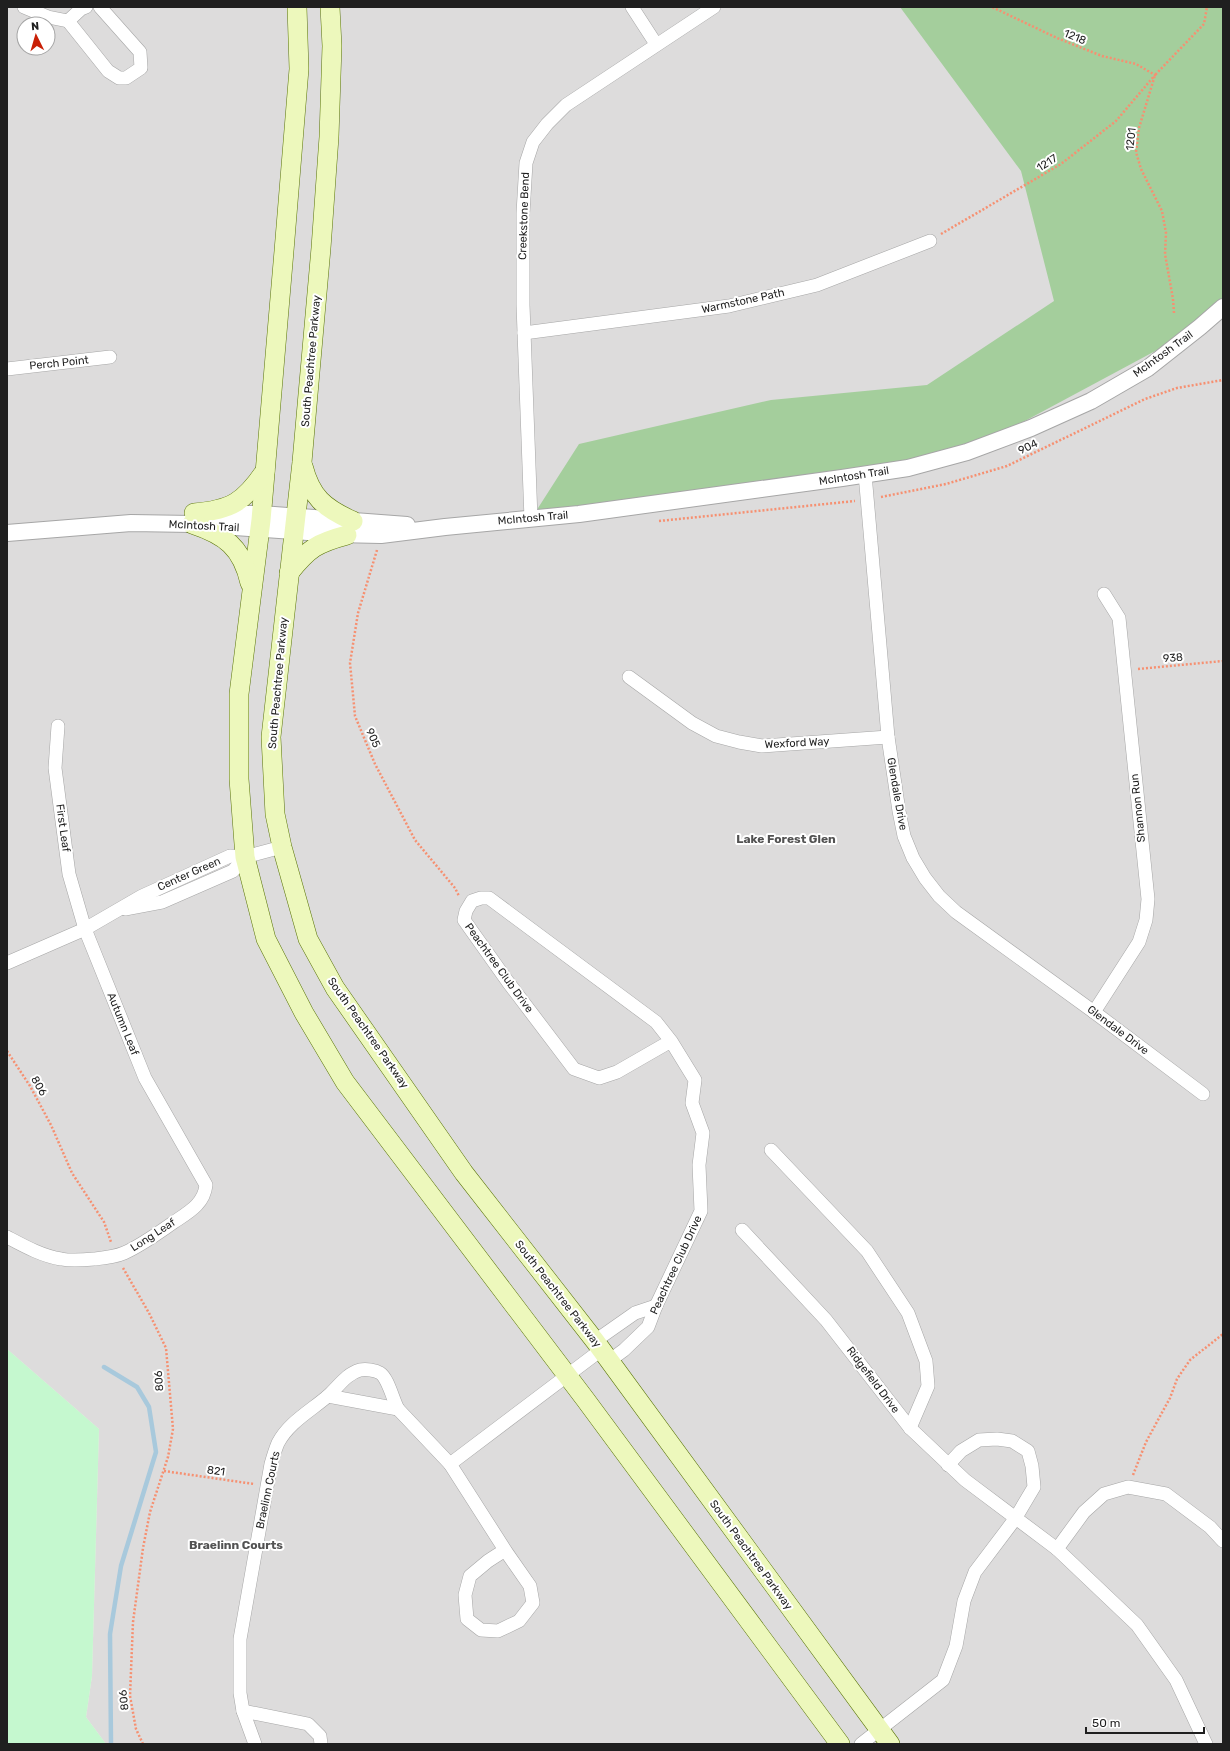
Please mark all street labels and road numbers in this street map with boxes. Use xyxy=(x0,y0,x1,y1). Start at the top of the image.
street label: 1218 xyxy=(1062,27,1088,47)
street label: 1201 xyxy=(1123,127,1139,151)
street label: 1217 xyxy=(1034,152,1060,174)
street label: Creekstone Bend xyxy=(516,172,532,260)
street label: Warmstone Path xyxy=(700,286,786,316)
street label: South Peachtree Parkway xyxy=(299,295,323,427)
street label: McIntosh Trail xyxy=(1131,328,1195,380)
street label: Perch Point xyxy=(29,353,90,373)
street label: 904 xyxy=(1016,437,1040,457)
street label: McIntosh Trail xyxy=(818,464,890,488)
street label: McIntosh Trail xyxy=(497,508,569,528)
street label: McIntosh Trail xyxy=(168,518,240,534)
street label: South Peachtree Parkway xyxy=(266,617,290,749)
street label: 938 xyxy=(1162,651,1184,665)
street label: 905 xyxy=(363,726,383,750)
street label: Wexford Way xyxy=(764,735,830,751)
street label: Glendale Drive xyxy=(884,757,910,831)
street label: Shannon Run xyxy=(1128,773,1148,843)
street label: First Leaf xyxy=(53,803,73,854)
street label: Center Green xyxy=(155,854,223,894)
street label: Peachtree Club Drive xyxy=(462,921,536,1015)
street label: South Peachtree Parkway xyxy=(325,975,411,1091)
street label: Autumn Leaf xyxy=(105,991,142,1058)
street label: Glendale Drive xyxy=(1085,1003,1151,1057)
street label: 806 xyxy=(28,1074,50,1098)
street label: Peachtree Club Drive xyxy=(647,1213,705,1317)
street label: Long Leaf xyxy=(128,1215,178,1254)
street label: South Peachtree Parkway xyxy=(512,1238,604,1350)
street label: Ridgefield Drive xyxy=(844,1344,902,1416)
street label: 806 xyxy=(152,1370,166,1392)
street label: Braelinn Courts xyxy=(253,1449,283,1530)
street label: 821 xyxy=(206,1463,226,1479)
street label: South Peachtree Parkway xyxy=(707,1498,795,1612)
street label: 806 xyxy=(116,1689,132,1711)

